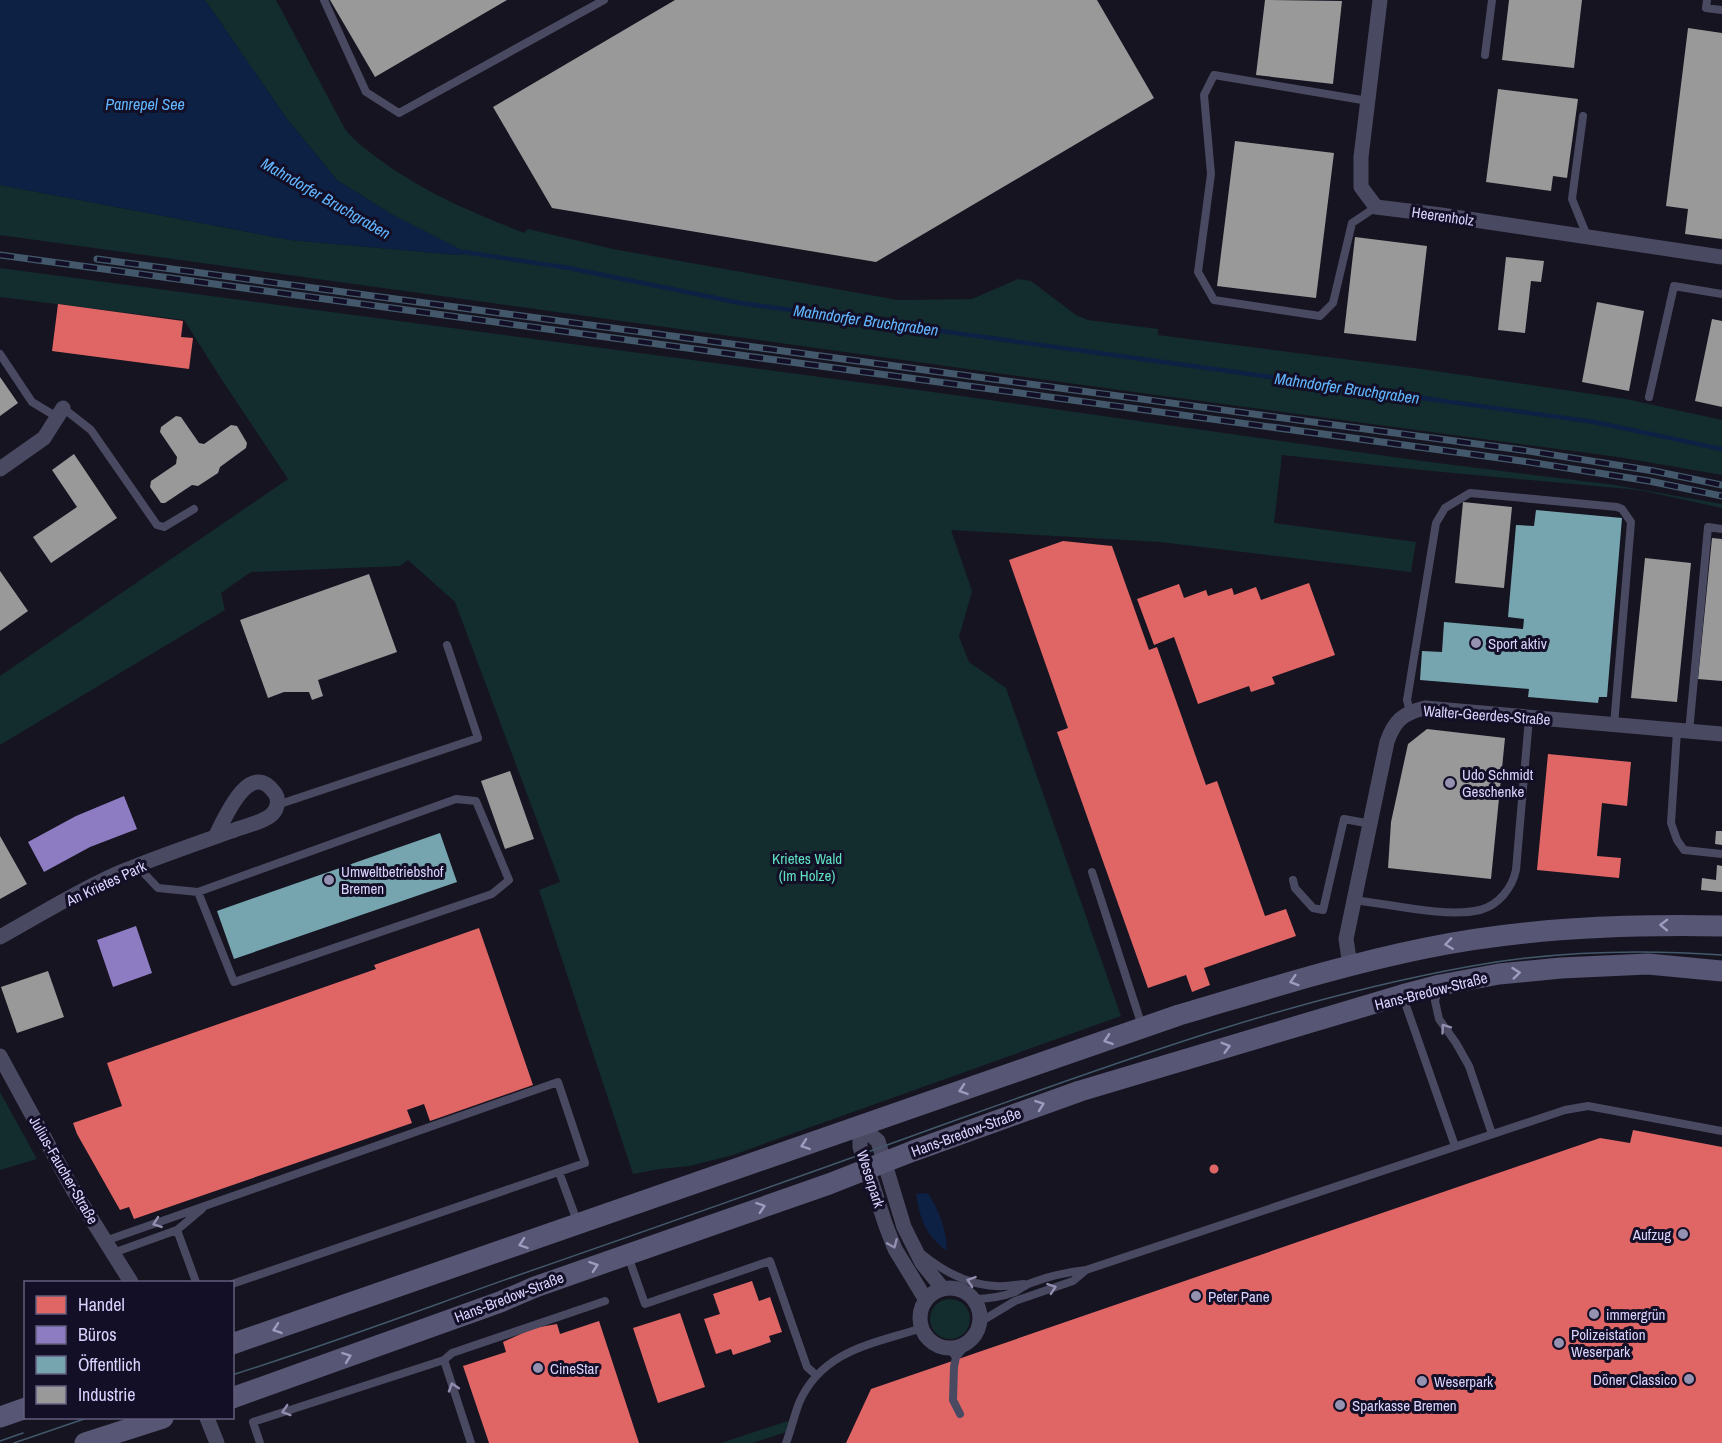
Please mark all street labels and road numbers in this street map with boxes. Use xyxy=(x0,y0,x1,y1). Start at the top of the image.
street label: Heerenholz xyxy=(1410,201,1476,231)
street label: Walter-Geerdes-Straße xyxy=(1423,700,1551,730)
street label: An Krietes Park xyxy=(62,855,150,911)
street label: Hans-Bredow-Straße xyxy=(1372,967,1490,1015)
street label: Hans-Bredow-Straße xyxy=(908,1102,1024,1162)
street label: Julius-Faucher-Straße xyxy=(24,1112,104,1228)
street label: Weserpark xyxy=(852,1148,890,1211)
street label: Hans-Bredow-Straße xyxy=(451,1266,567,1328)

